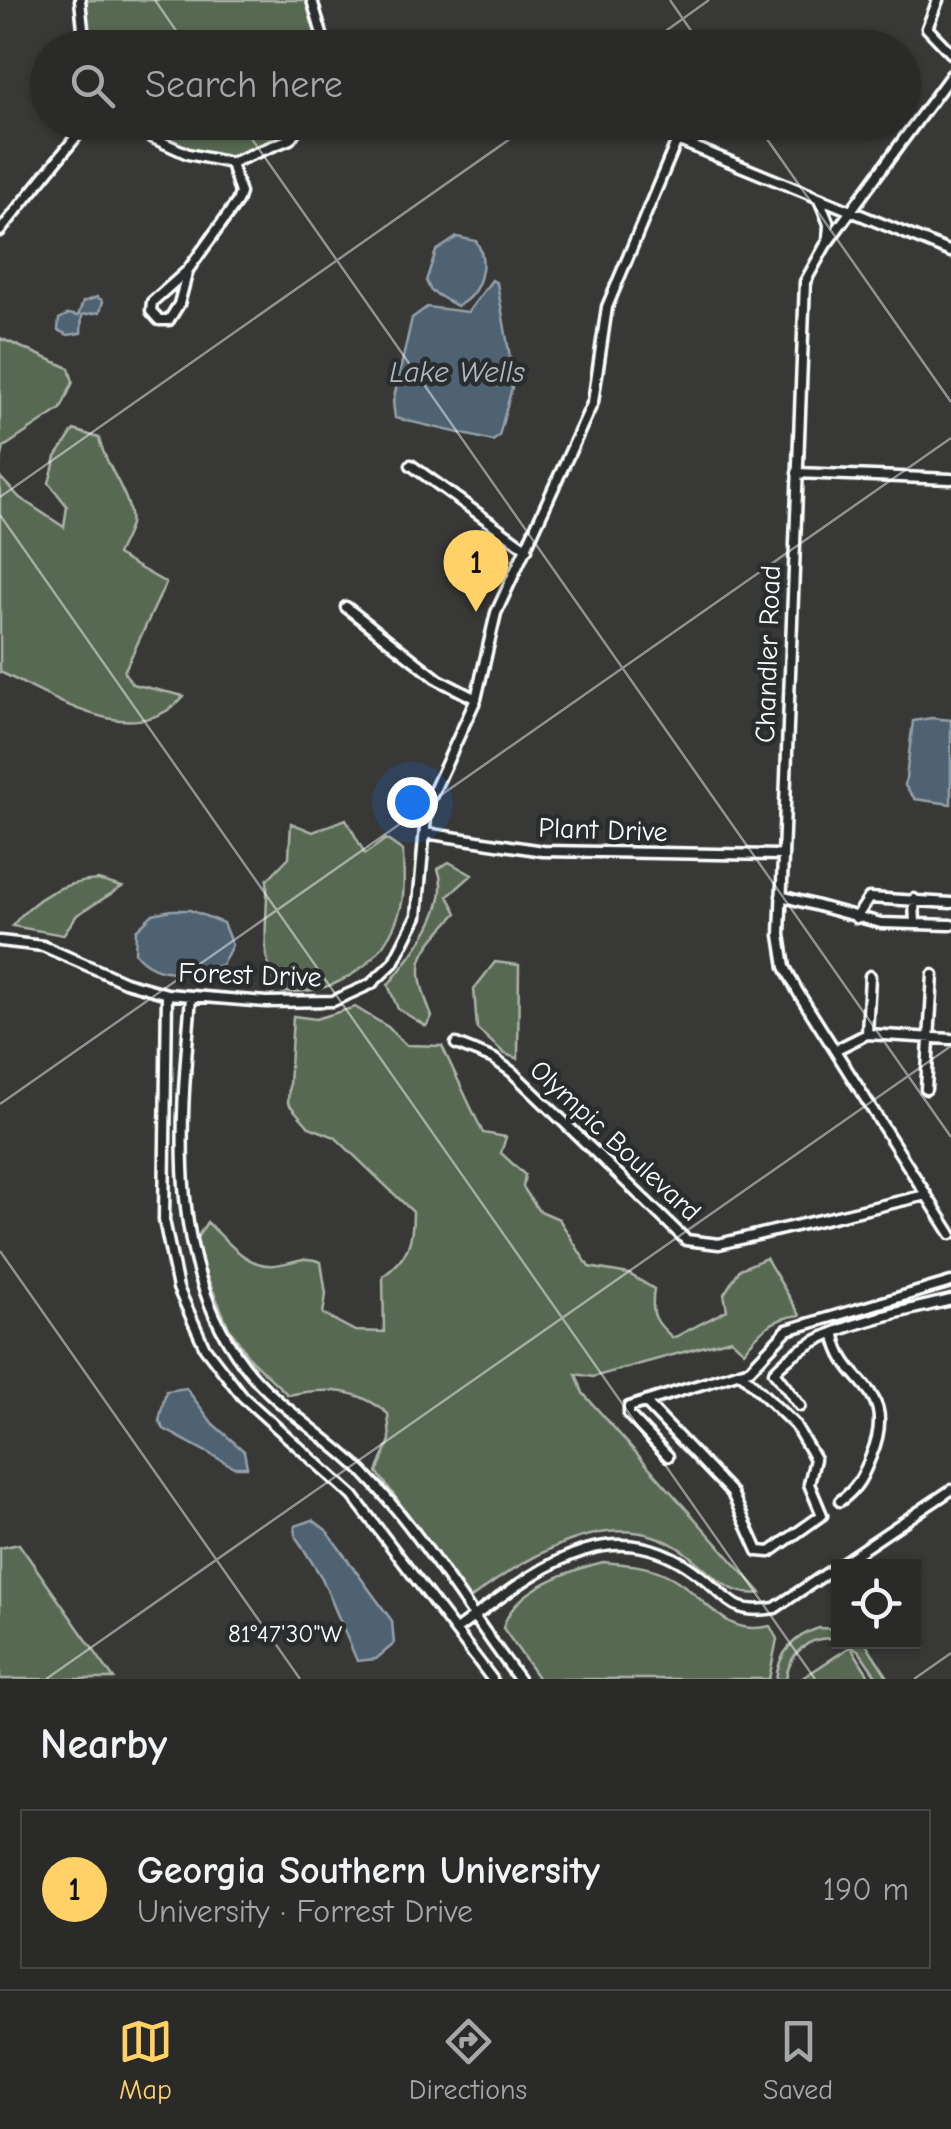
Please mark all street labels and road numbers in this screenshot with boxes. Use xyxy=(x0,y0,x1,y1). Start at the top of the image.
street label: Chandler Road xyxy=(749,564,787,744)
street label: Plant Drive xyxy=(538,812,668,848)
street label: Forest Drive xyxy=(178,957,322,993)
street label: Olympic Boulevard xyxy=(524,1054,707,1228)

